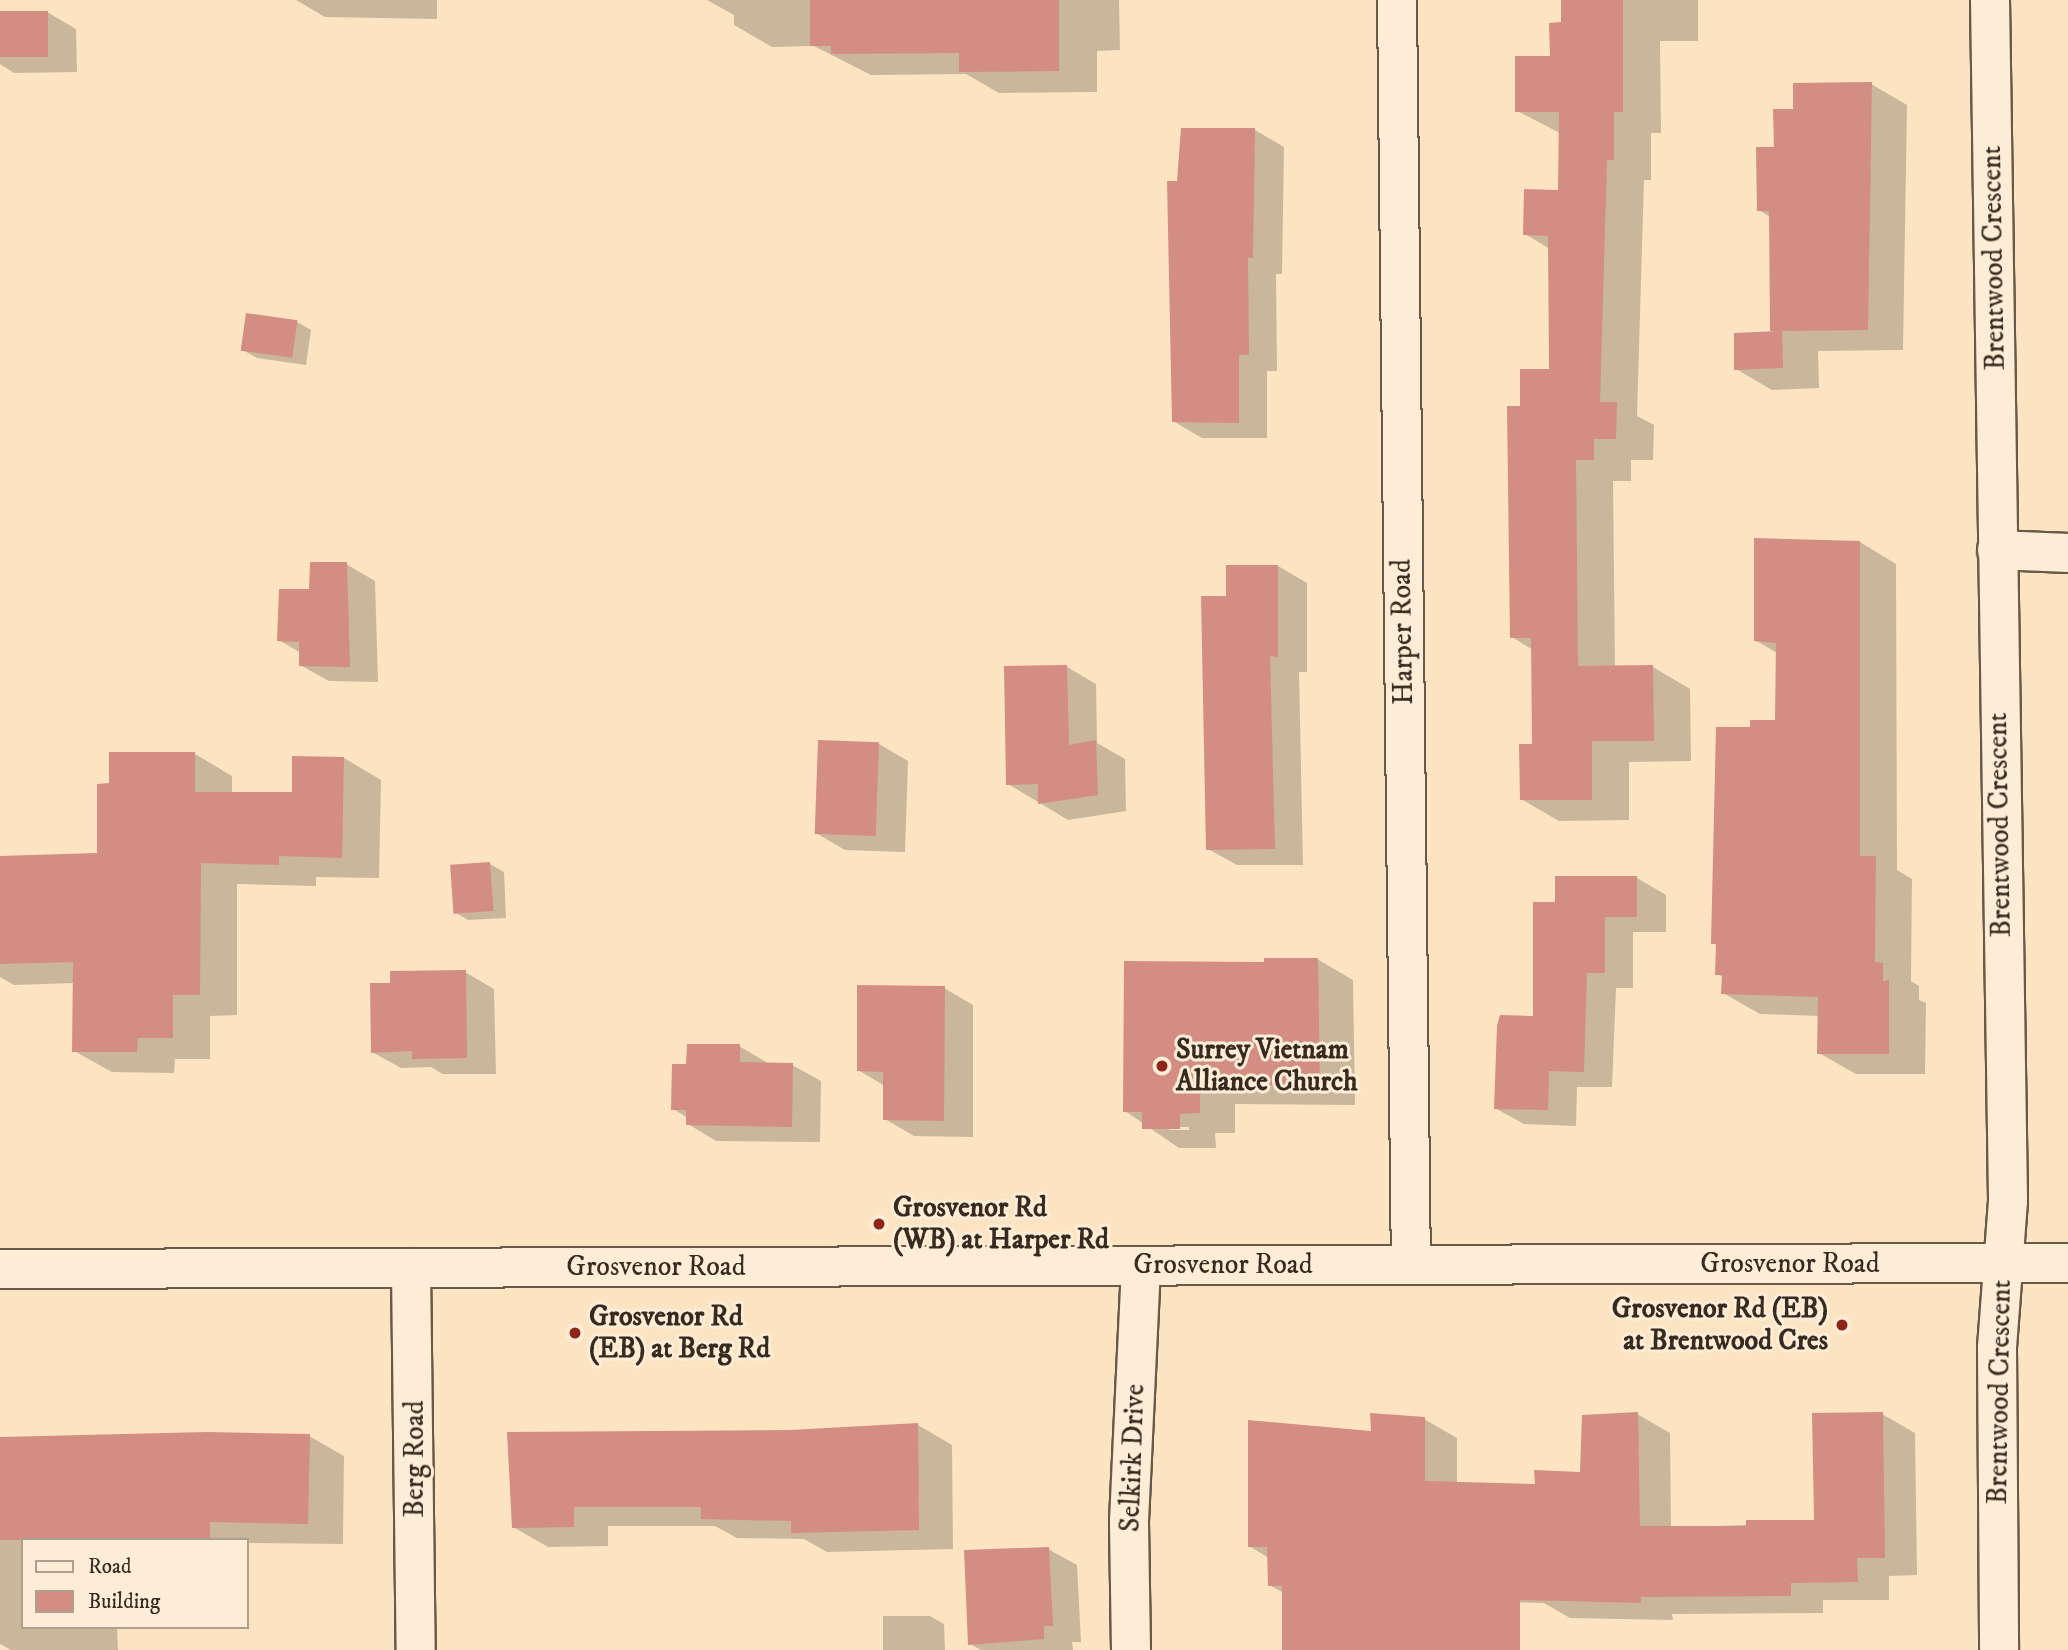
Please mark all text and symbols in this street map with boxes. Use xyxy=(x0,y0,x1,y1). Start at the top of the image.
street label: Brentwood Crescent xyxy=(1975,145,2013,371)
street label: Harper Road xyxy=(1385,559,1421,705)
street label: Brentwood Crescent xyxy=(1981,712,2019,938)
place label: Surrey Vietnam Alliance Church xyxy=(1176,1033,1358,1099)
marker: Surrey Vietnam Alliance Church xyxy=(1154,1058,1170,1074)
place label: Grosvenor Rd (WB) at Harper Rd xyxy=(893,1191,1109,1257)
marker: Grosvenor Rd (WB) at Harper Rd xyxy=(871,1216,887,1232)
street label: Grosvenor Road xyxy=(1700,1247,1880,1281)
street label: Grosvenor Road xyxy=(1133,1248,1313,1282)
street label: Grosvenor Road xyxy=(566,1250,746,1284)
street label: Brentwood Crescent xyxy=(1981,1279,2019,1505)
place label: Grosvenor Rd (EB) at Brentwood Cres xyxy=(1612,1292,1828,1358)
place label: Grosvenor Rd (EB) at Berg Rd xyxy=(589,1300,770,1366)
marker: Grosvenor Rd (EB) at Brentwood Cres xyxy=(1834,1317,1850,1333)
marker: Grosvenor Rd (EB) at Berg Rd xyxy=(567,1325,583,1341)
street label: Selkirk Drive xyxy=(1114,1383,1152,1533)
street label: Berg Road xyxy=(398,1400,432,1518)
legend xyxy=(21,1538,248,1629)
text: Road xyxy=(88,1554,132,1580)
text: Building xyxy=(88,1589,160,1615)

